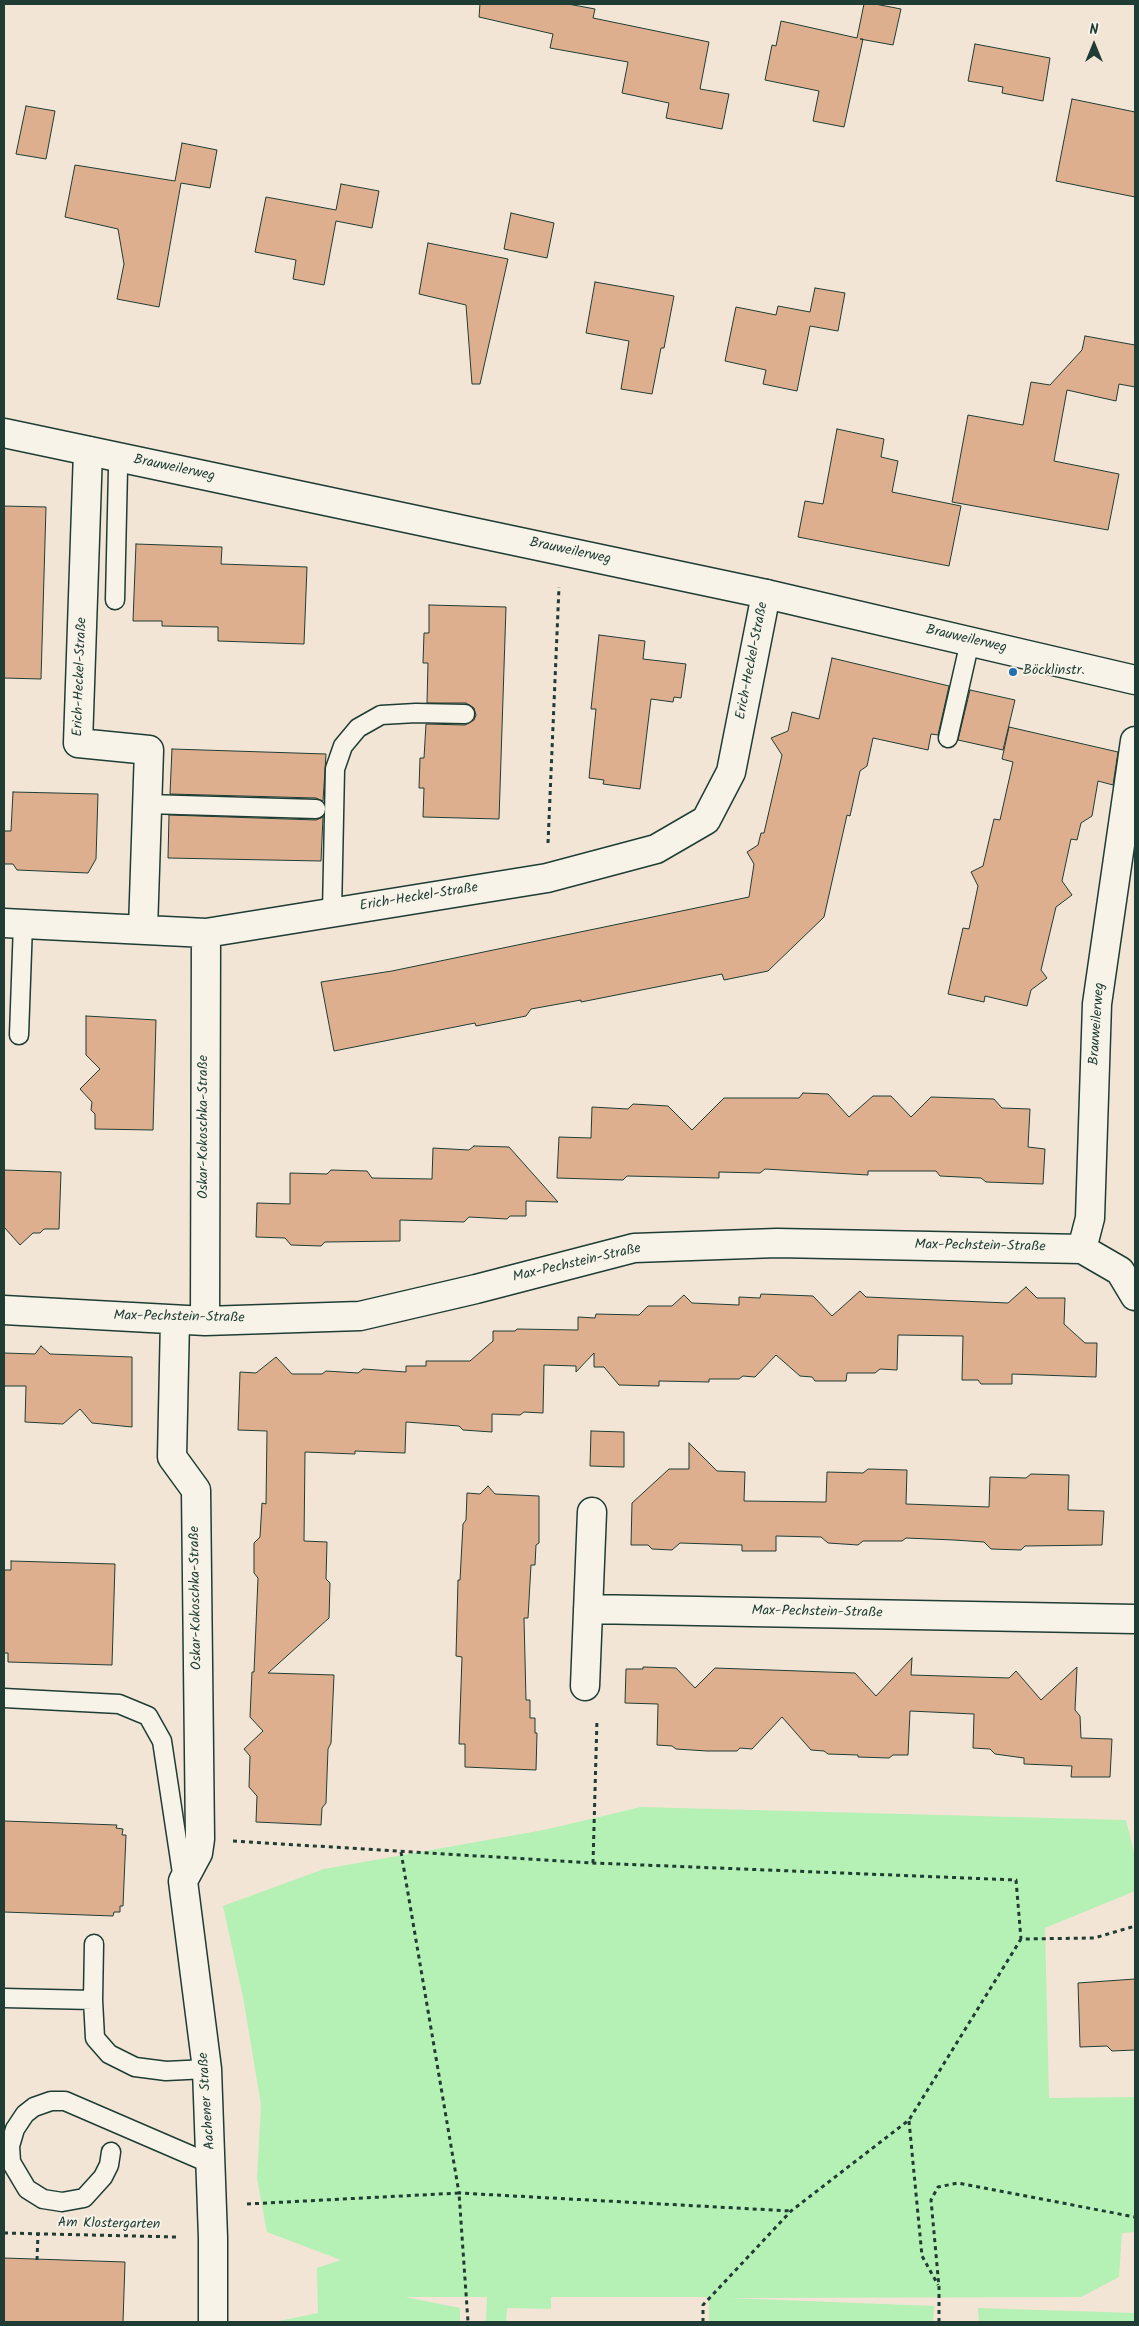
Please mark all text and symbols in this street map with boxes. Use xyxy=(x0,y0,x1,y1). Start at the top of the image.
text: N xyxy=(1090,19,1098,41)
north arrow xyxy=(1069,20,1119,70)
street label: Brauweilerweg xyxy=(132,452,216,486)
street label: Brauweilerweg xyxy=(528,535,612,569)
street label: Erich-Heckel-Straße xyxy=(733,601,773,721)
street label: Erich-Heckel-Straße xyxy=(71,617,91,737)
street label: Brauweilerweg xyxy=(924,623,1008,657)
place label: Böcklinstr. xyxy=(1023,664,1085,680)
marker: Böcklinstr. xyxy=(1007,666,1019,678)
street label: Erich-Heckel-Straße xyxy=(359,880,479,916)
street label: Brauweilerweg xyxy=(1087,982,1109,1066)
street label: Oskar-Kokoschka-Straße xyxy=(197,1055,213,1199)
street label: Max-Pechstein-Straße xyxy=(914,1237,1046,1257)
street label: Max-Pechstein-Straße xyxy=(511,1241,643,1287)
street label: Max-Pechstein-Straße xyxy=(113,1308,245,1328)
street label: Oskar-Kokoschka-Straße xyxy=(187,1526,207,1670)
street label: Max-Pechstein-Straße xyxy=(751,1603,883,1623)
street label: Aachener Straße xyxy=(196,2052,220,2150)
street label: Am Klostergarten xyxy=(58,2216,160,2234)

